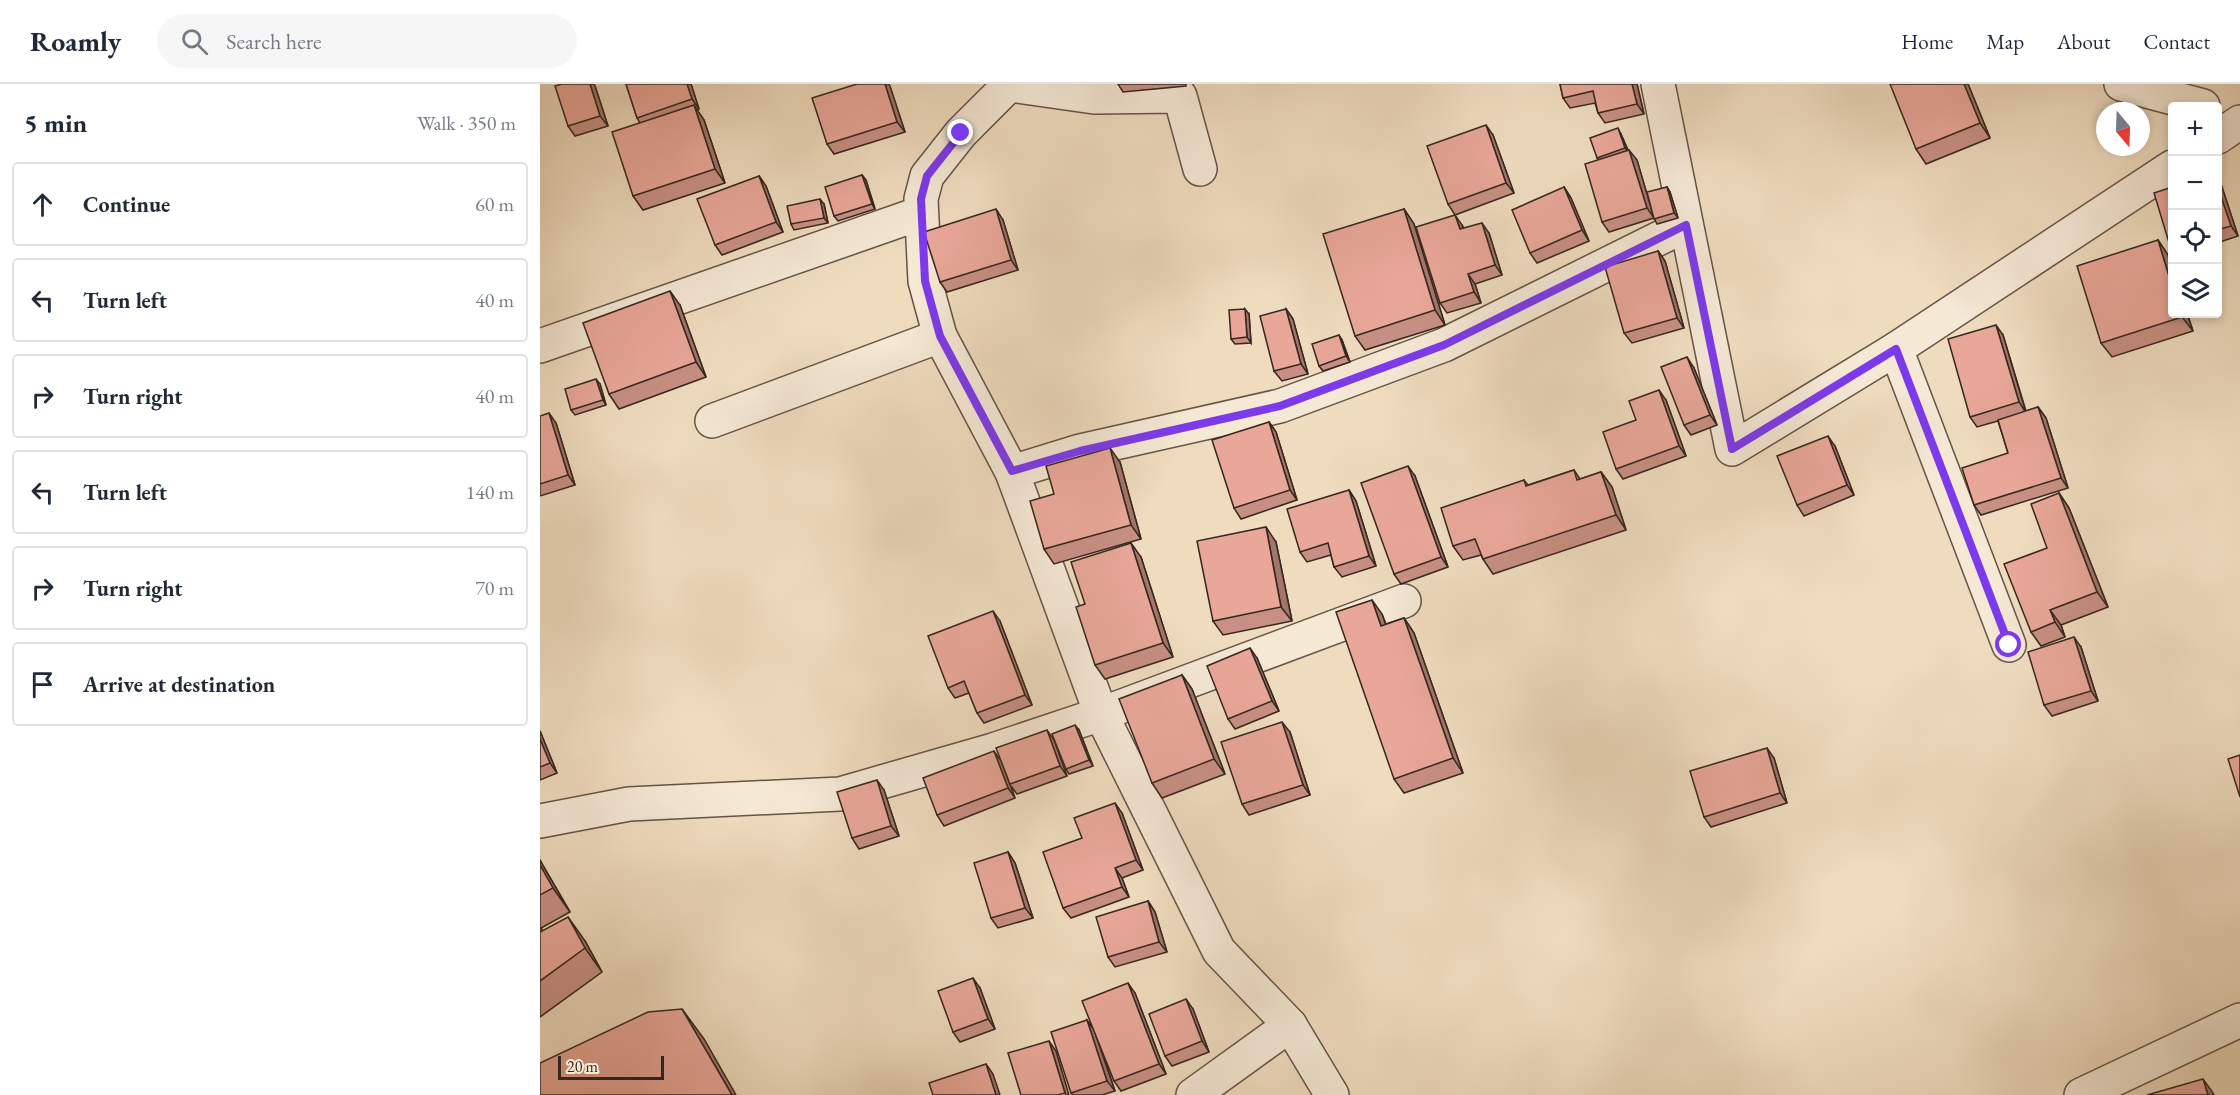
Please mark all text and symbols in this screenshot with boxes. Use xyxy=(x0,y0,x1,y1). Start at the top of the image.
search box xyxy=(157,14,577,68)
text: Roamly xyxy=(30,23,121,59)
icon: search xyxy=(178,25,211,58)
text: Search here xyxy=(226,27,322,56)
text: Home xyxy=(1901,28,1953,55)
text: Map xyxy=(1986,28,2024,55)
text: About xyxy=(2057,28,2110,55)
text: Contact xyxy=(2143,28,2210,55)
north arrow xyxy=(2096,102,2150,156)
map controls xyxy=(2168,102,2222,318)
button: + xyxy=(2168,102,2222,156)
text: 5 min xyxy=(24,106,87,140)
text: Walk · 350 m xyxy=(417,110,516,136)
route end xyxy=(947,119,973,145)
button: − xyxy=(2168,156,2222,210)
icon: ahead xyxy=(26,188,59,221)
text: Continue xyxy=(83,190,170,219)
text: 60 m xyxy=(475,191,514,217)
button: locate xyxy=(2168,210,2222,264)
button: layers xyxy=(2168,264,2222,318)
icon: left xyxy=(26,284,59,317)
text: Turn left xyxy=(83,286,167,315)
text: 40 m xyxy=(475,287,514,313)
icon: right xyxy=(26,380,59,413)
text: Turn right xyxy=(83,382,182,411)
text: 40 m xyxy=(475,383,514,409)
icon: left xyxy=(26,476,59,509)
text: Turn left xyxy=(83,478,167,507)
text: 140 m xyxy=(466,479,514,505)
icon: right xyxy=(26,572,59,605)
text: Turn right xyxy=(83,574,182,603)
text: 70 m xyxy=(475,575,514,601)
route start xyxy=(1995,631,2021,657)
icon: arrive xyxy=(26,668,59,701)
text: Arrive at destination xyxy=(83,670,275,699)
scale bar xyxy=(558,1053,664,1080)
text: 20 m xyxy=(567,1056,598,1077)

